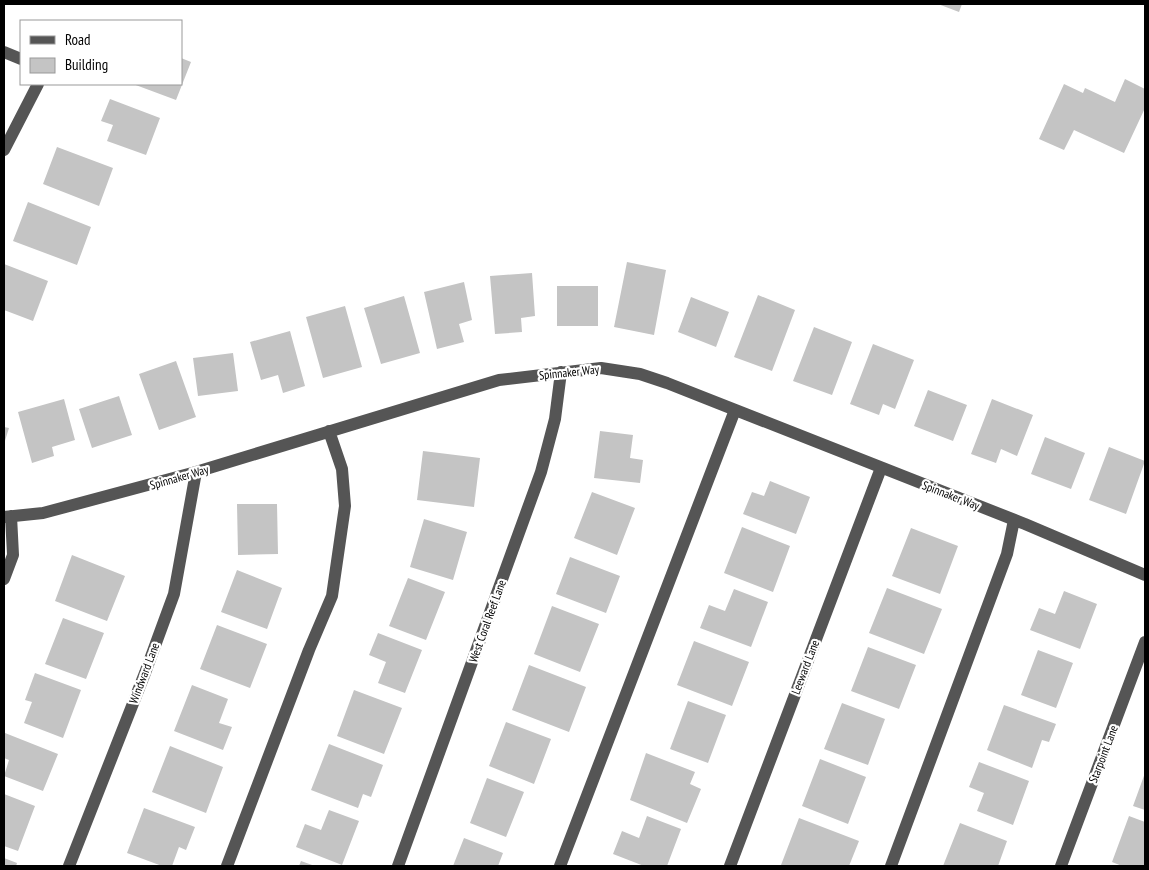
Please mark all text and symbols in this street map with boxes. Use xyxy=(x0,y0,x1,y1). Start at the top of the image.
legend xyxy=(20,20,182,85)
text: Road xyxy=(65,30,91,49)
text: Building xyxy=(65,55,108,74)
street label: Spinnaker Way xyxy=(538,361,600,383)
street label: Spinnaker Way xyxy=(148,461,211,493)
street label: Spinnaker Way xyxy=(920,477,982,513)
street label: West Coral Reef Lane xyxy=(465,578,509,664)
street label: Leeward Lane xyxy=(788,638,822,696)
street label: Windward Lane xyxy=(126,640,162,706)
street label: Starpoint Lane xyxy=(1085,723,1121,785)

